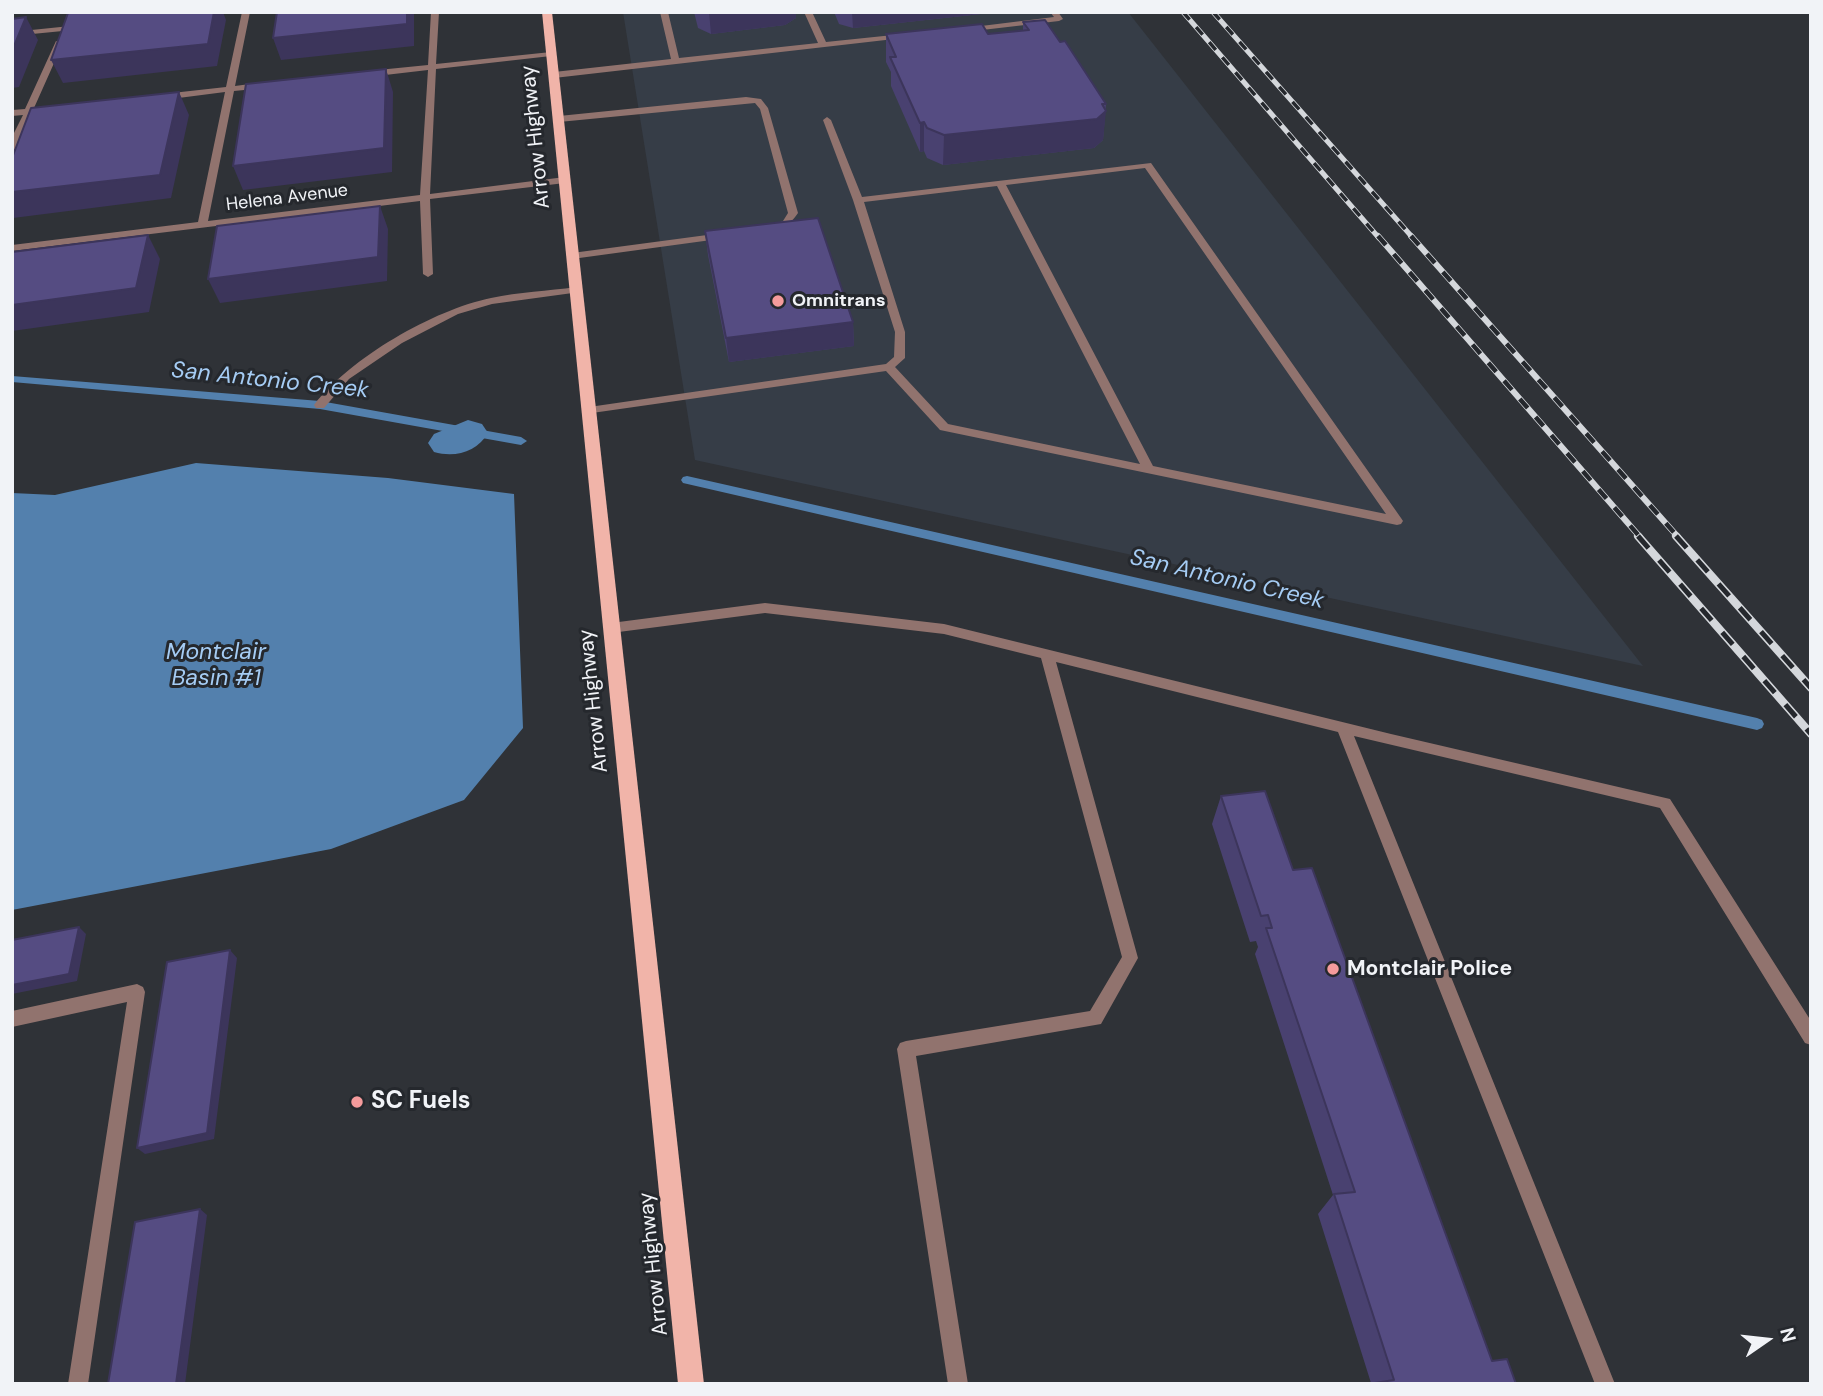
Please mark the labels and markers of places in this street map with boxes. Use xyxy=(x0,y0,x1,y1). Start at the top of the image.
place label: Omnitrans xyxy=(792,290,885,312)
marker: Omnitrans xyxy=(770,293,786,309)
place label: Montclair Police xyxy=(1347,956,1512,982)
marker: Montclair Police xyxy=(1325,961,1341,977)
place label: SC Fuels xyxy=(371,1088,471,1116)
marker: SC Fuels xyxy=(349,1094,365,1110)

